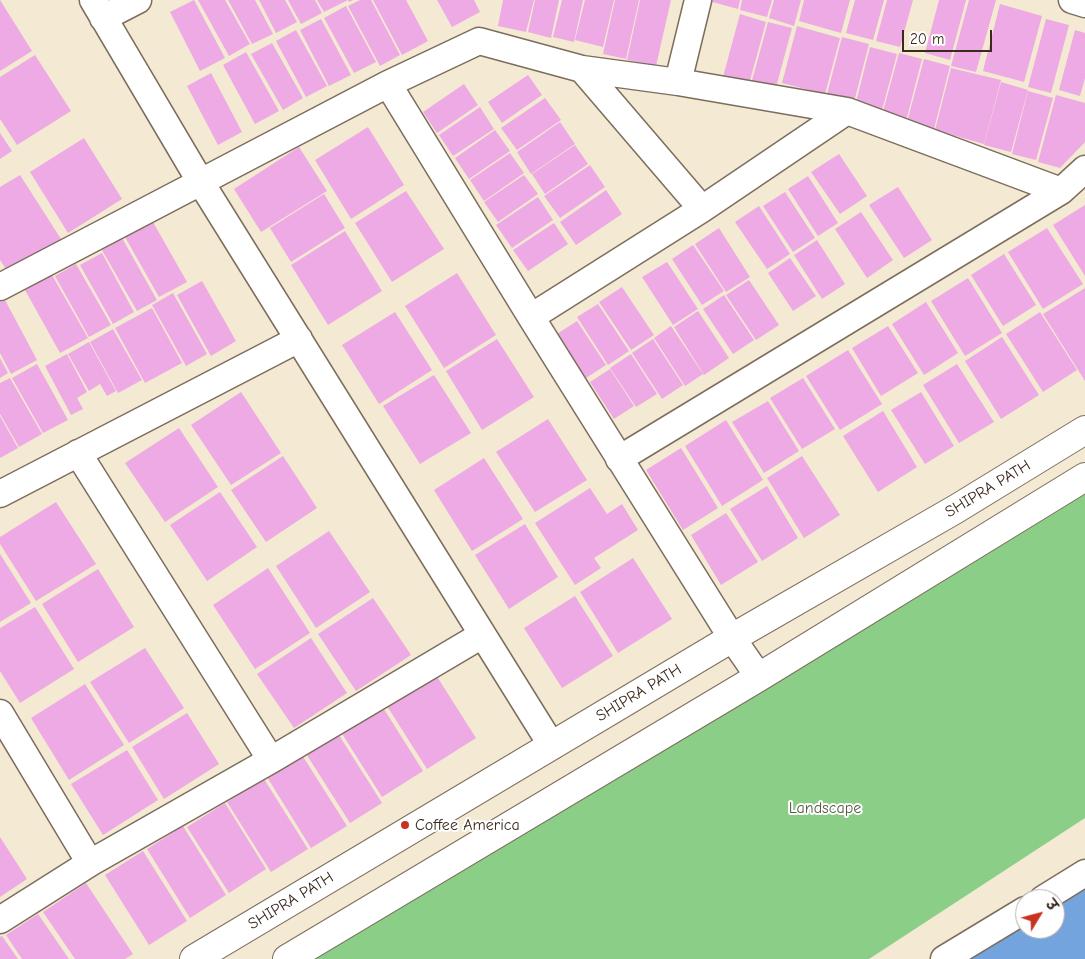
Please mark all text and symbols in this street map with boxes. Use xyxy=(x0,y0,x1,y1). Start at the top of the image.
scale bar xyxy=(905,20,995,52)
text: 20 m xyxy=(910,30,944,48)
street label: SHIPRA PATH xyxy=(942,456,1034,522)
street label: SHIPRA PATH xyxy=(593,660,685,726)
park label: Landscape xyxy=(789,798,861,818)
place label: Coffee America xyxy=(415,815,520,835)
marker: Coffee America xyxy=(399,819,411,831)
street label: SHIPRA PATH xyxy=(245,868,337,934)
north arrow xyxy=(1015,889,1065,939)
text: उ xyxy=(1042,896,1061,914)

